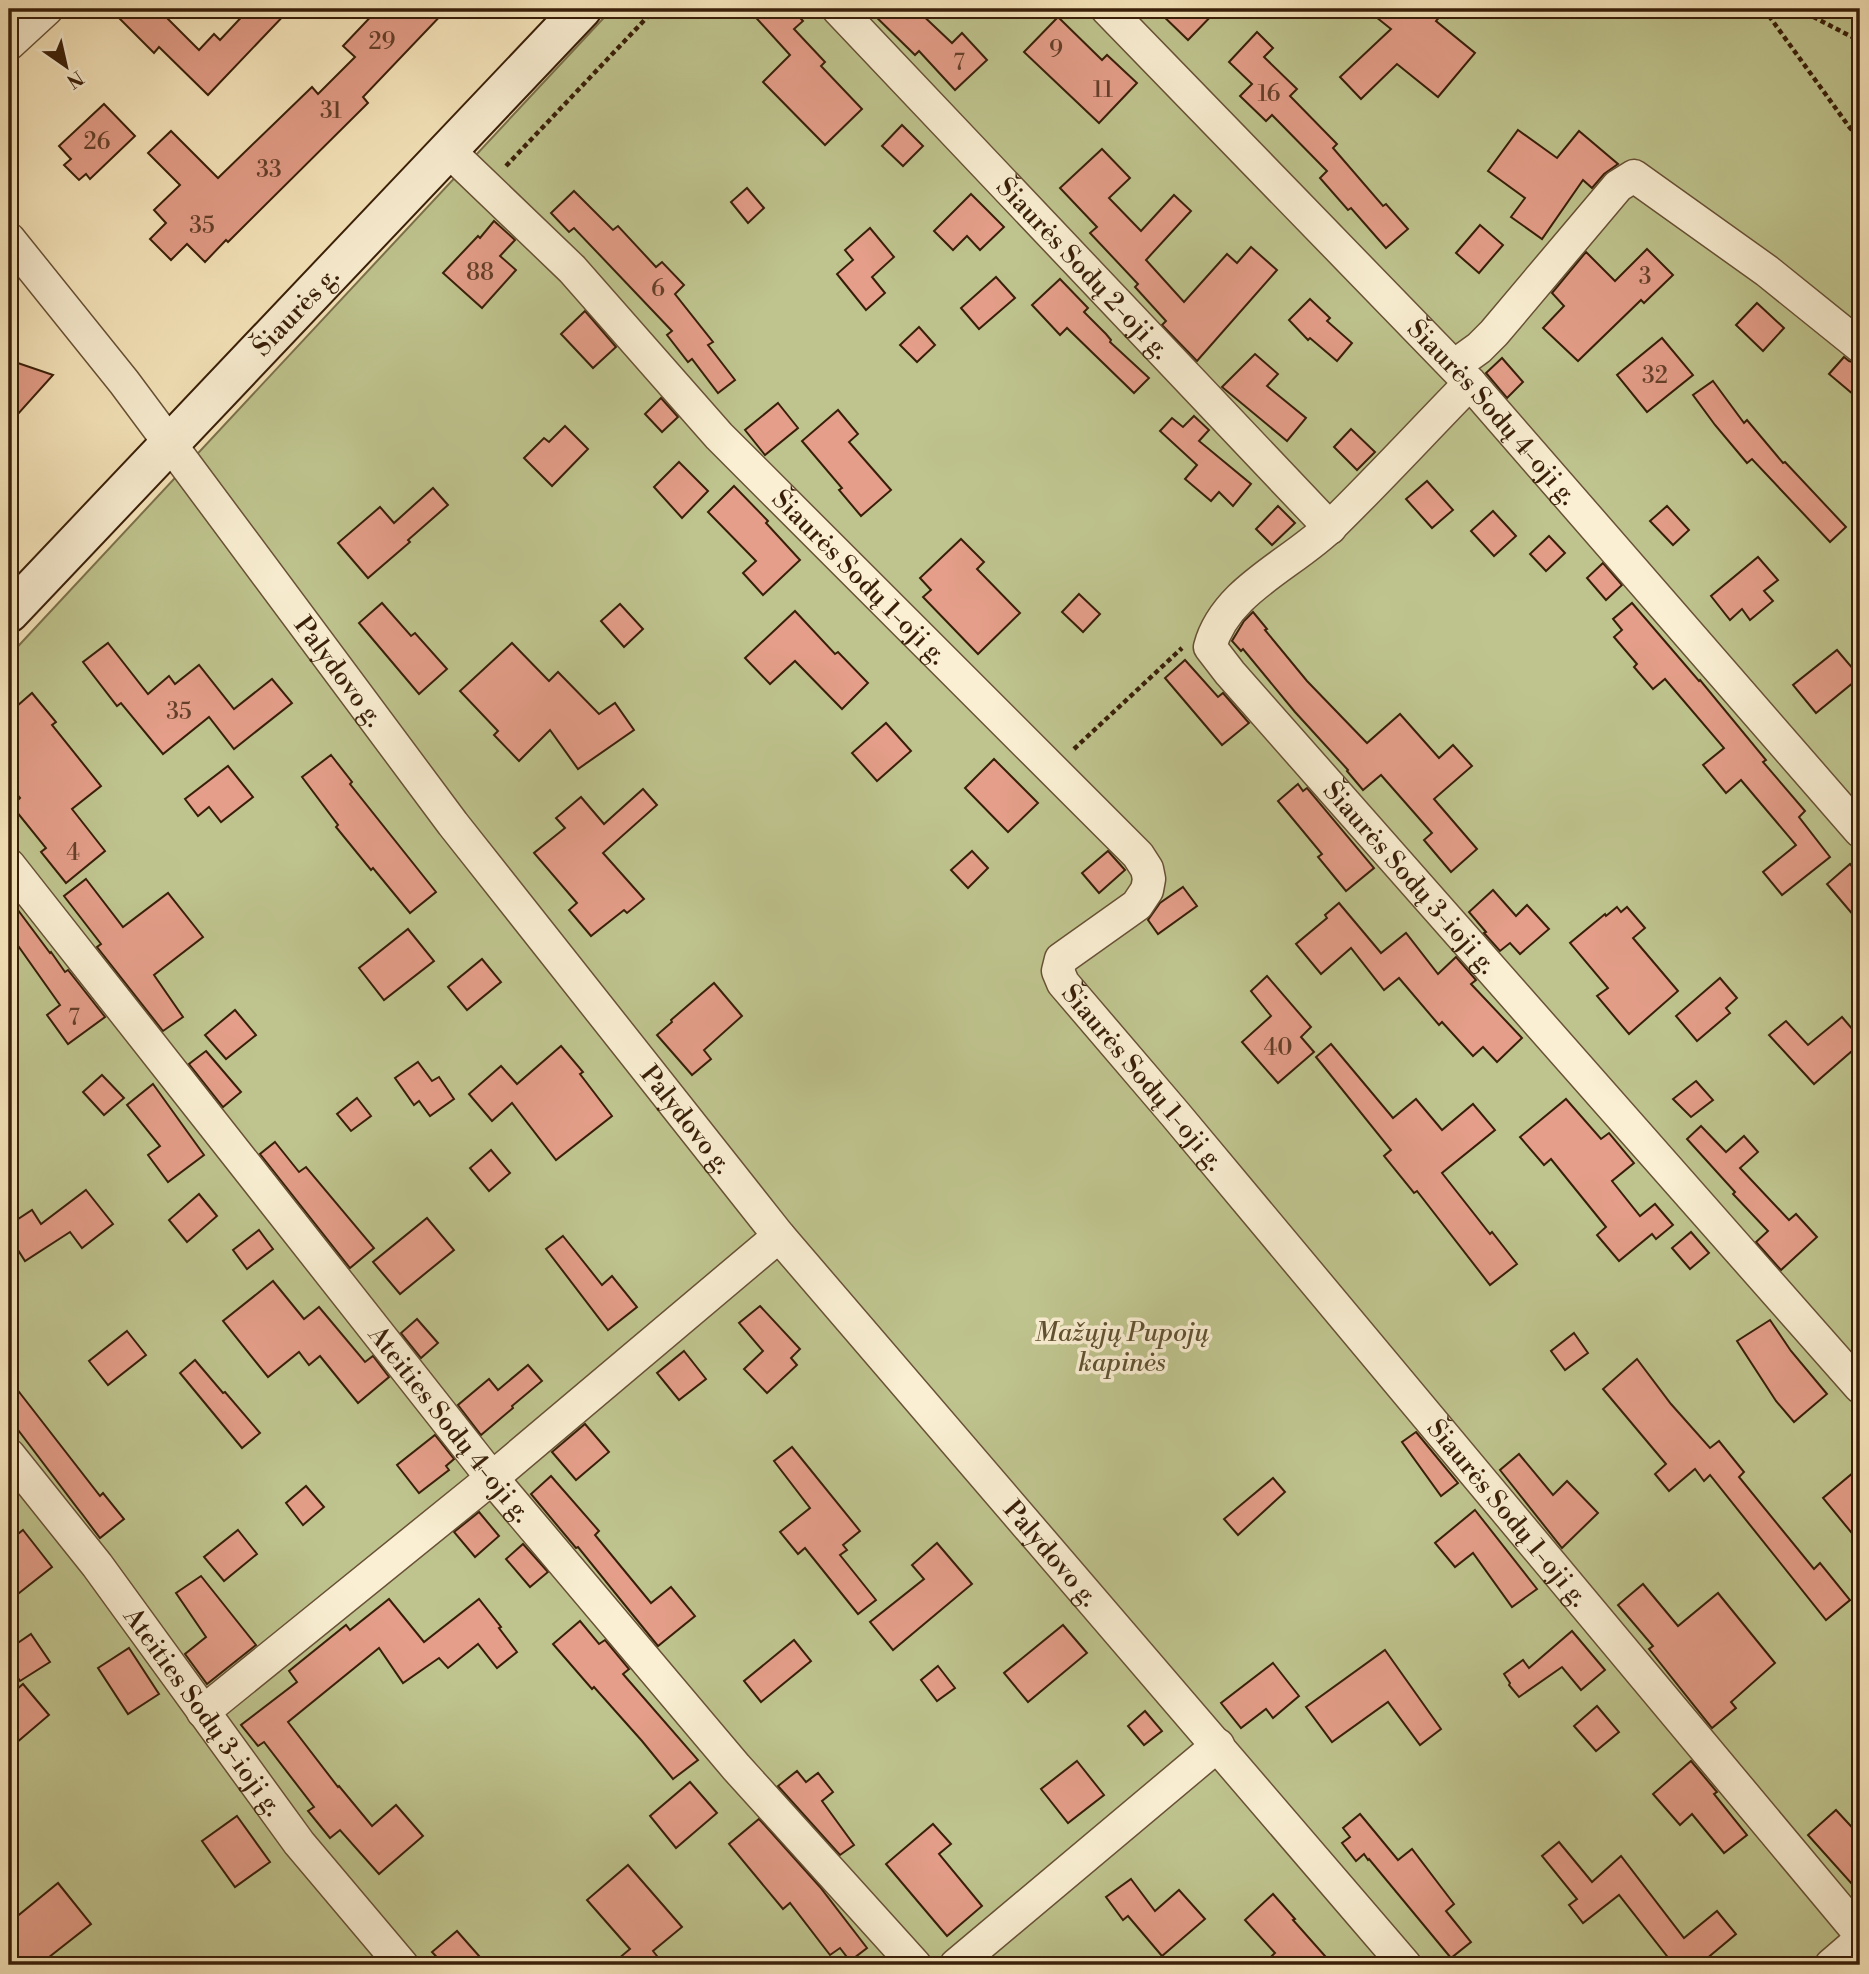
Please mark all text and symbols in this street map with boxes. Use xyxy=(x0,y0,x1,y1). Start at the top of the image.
house number: 29 xyxy=(368,28,396,56)
north arrow xyxy=(32,32,102,102)
house number: 9 xyxy=(1049,36,1063,64)
house number: 7 xyxy=(953,49,965,77)
text: N xyxy=(62,65,88,93)
house number: 11 xyxy=(1093,76,1113,104)
house number: 16 xyxy=(1257,80,1281,108)
house number: 31 xyxy=(320,97,342,125)
house number: 26 xyxy=(83,128,111,156)
house number: 33 xyxy=(256,156,282,184)
street label: Šiaurės Sodų 2-oji g. xyxy=(989,170,1176,366)
house number: 35 xyxy=(189,212,215,240)
house number: 88 xyxy=(466,259,494,287)
street label: Šiaurės g. xyxy=(245,260,346,363)
house number: 3 xyxy=(1639,263,1651,291)
house number: 6 xyxy=(651,275,665,303)
street label: Šiaurės Sodų 4-oji g. xyxy=(1400,312,1584,512)
house number: 32 xyxy=(1642,362,1668,390)
street label: Šiaurės Sodų 1-oji g. xyxy=(765,482,953,672)
street label: Palydovo g. xyxy=(287,610,390,733)
house number: 35 xyxy=(166,698,192,726)
street label: Šiaurės Sodų 3-ioji g. xyxy=(1316,774,1503,981)
house number: 4 xyxy=(66,839,80,867)
street label: Šiaurės Sodų 1-oji g. xyxy=(1054,977,1231,1178)
house number: 7 xyxy=(68,1004,80,1032)
house number: 40 xyxy=(1264,1034,1292,1062)
street label: Palydovo g. xyxy=(633,1059,739,1181)
park label: Mažųjų Pupojų kapinės xyxy=(1035,1317,1209,1379)
street label: Ateities Sodų 4-oji g. xyxy=(361,1319,538,1529)
street label: Šiaurės Sodų 1-oji g. xyxy=(1420,1412,1595,1614)
street label: Palydovo g. xyxy=(996,1494,1105,1614)
street label: Ateities Sodų 3-ioji g. xyxy=(116,1601,289,1823)

